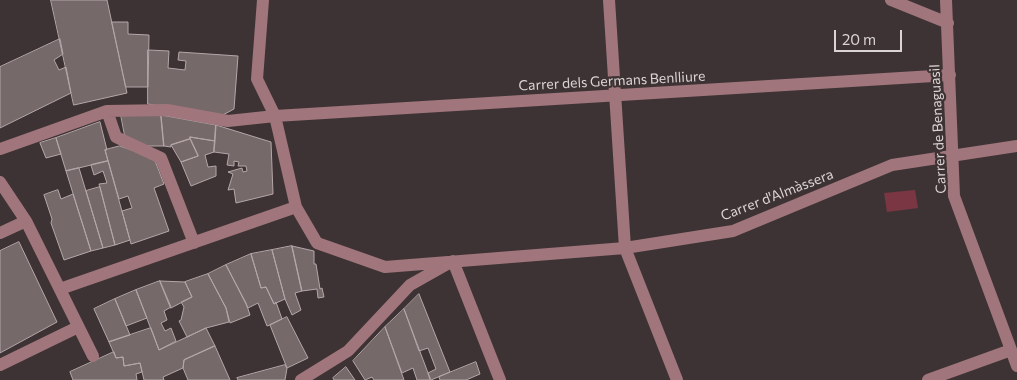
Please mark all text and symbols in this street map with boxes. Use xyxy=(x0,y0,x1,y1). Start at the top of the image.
scale bar xyxy=(837,20,904,52)
text: 20 m xyxy=(842,30,876,48)
street label: Carrer de Benaguasil xyxy=(926,64,950,194)
street label: Carrer dels Germans Benlliure xyxy=(518,68,706,94)
street label: Carrer d'Almàssera xyxy=(718,166,836,224)

